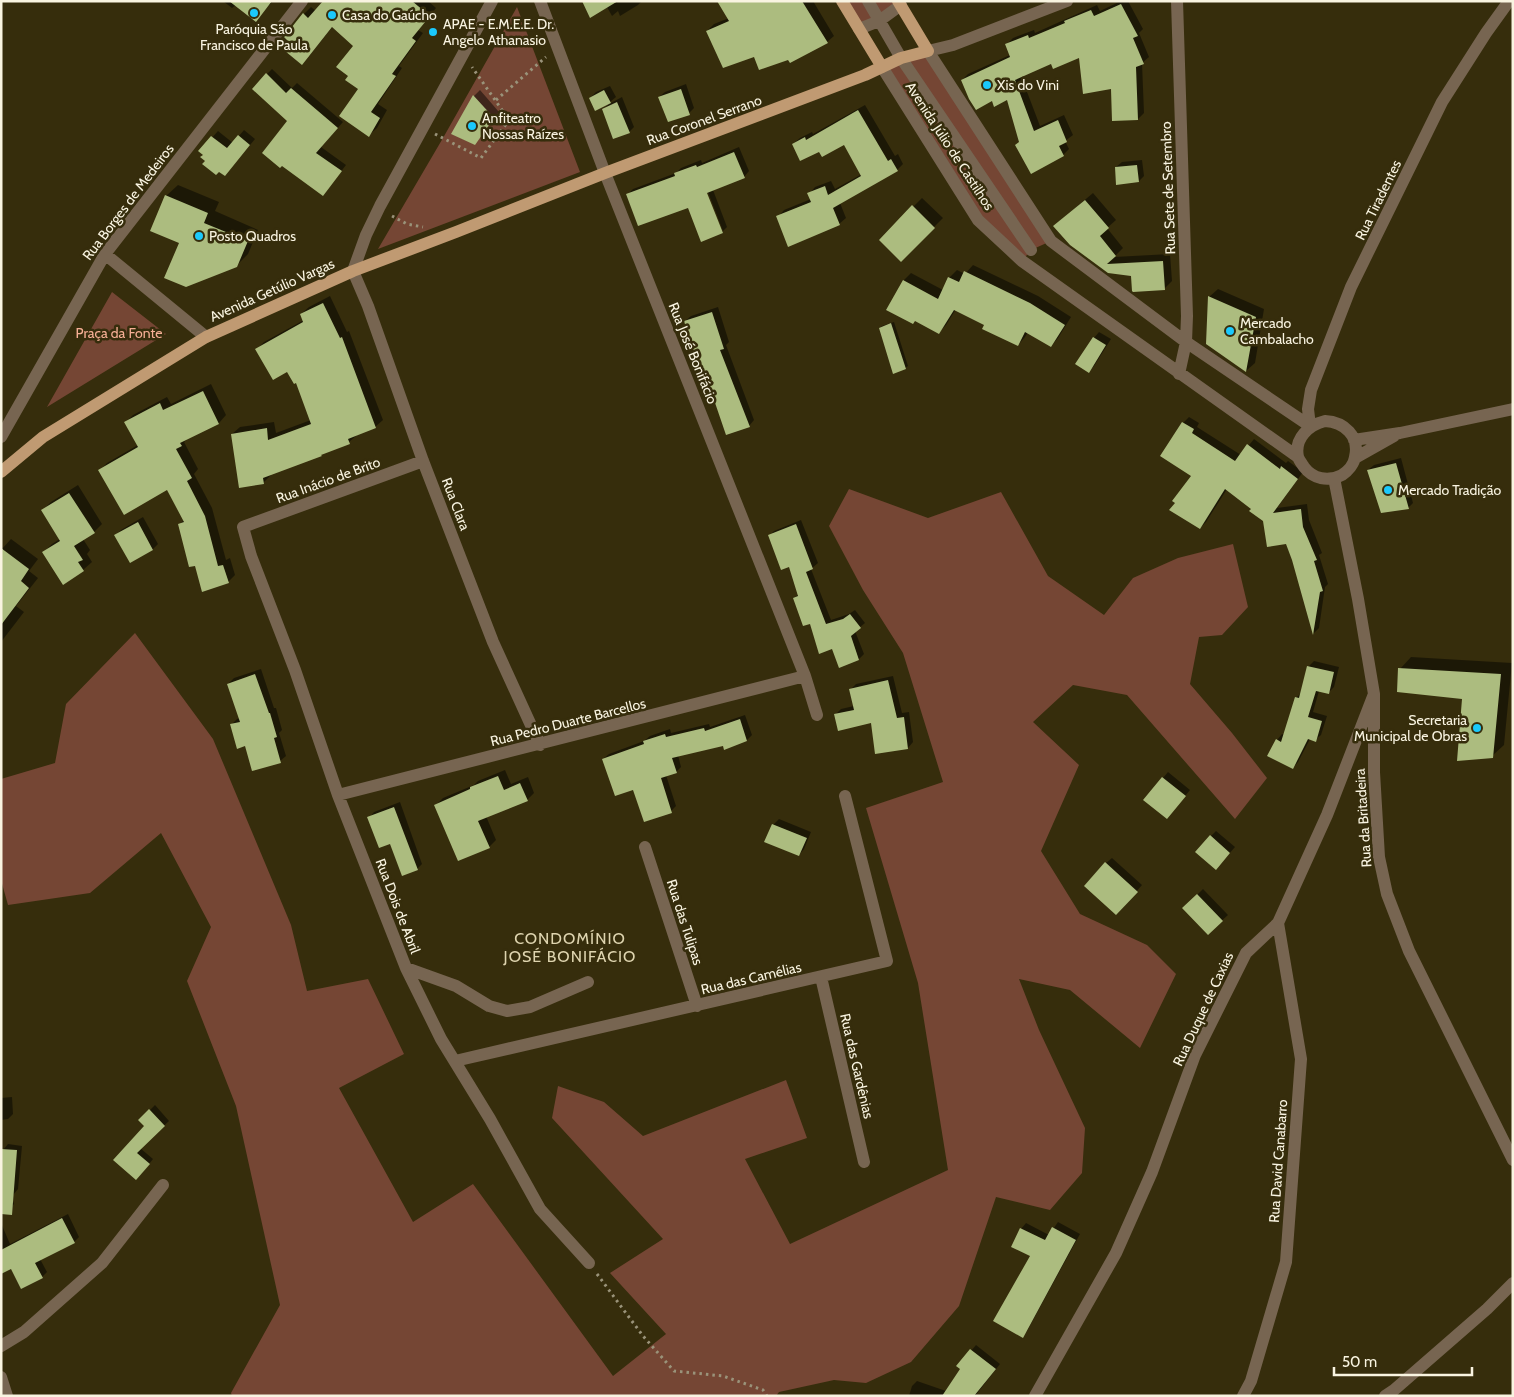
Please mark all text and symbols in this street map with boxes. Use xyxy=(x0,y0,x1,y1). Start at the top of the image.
place label: Casa do Gaúcho xyxy=(342,6,437,24)
marker: Paróquia São Francisco de Paula xyxy=(248,7,260,19)
marker: Casa do Gaúcho xyxy=(326,9,338,21)
place label: APAE - E.M.E.E. Dr. Angelo Athanasio xyxy=(443,15,554,49)
place label: Paróquia São Francisco de Paula xyxy=(200,20,308,54)
marker: APAE - E.M.E.E. Dr. Angelo Athanasio xyxy=(427,26,439,38)
place label: Xis do Vini xyxy=(997,76,1059,94)
street label: Avenida Júlio de Castilhos xyxy=(902,78,998,214)
marker: Xis do Vini xyxy=(981,79,993,91)
street label: Rua Coronel Serrano xyxy=(644,91,764,149)
place label: Anfiteatro Nossas Raízes xyxy=(482,109,564,143)
marker: Anfiteatro Nossas Raízes xyxy=(466,120,478,132)
street label: Rua Sete de Setembro xyxy=(1157,121,1179,255)
street label: Rua Borges de Medeiros xyxy=(78,140,178,264)
street label: Rua Tiradentes xyxy=(1351,157,1405,243)
place label: Posto Quadros xyxy=(209,227,296,245)
marker: Posto Quadros xyxy=(193,230,205,242)
street label: Avenida Getúlio Vargas xyxy=(207,254,337,326)
street label: Rua José Bonifácio xyxy=(664,300,722,407)
place label: Mercado Cambalacho xyxy=(1240,314,1314,348)
park label: Praça da Fonte xyxy=(76,324,162,342)
marker: Mercado Cambalacho xyxy=(1224,325,1236,337)
street label: Rua Inácio de Brito xyxy=(273,453,383,507)
street label: Rua Clara xyxy=(438,475,474,533)
place label: Mercado Tradição xyxy=(1398,481,1501,499)
marker: Mercado Tradição xyxy=(1382,484,1394,496)
street label: Rua Pedro Duarte Barcellos xyxy=(488,694,648,750)
place label: Secretaria Municipal de Obras xyxy=(1354,711,1467,745)
marker: Secretaria Municipal de Obras xyxy=(1471,722,1483,734)
street label: Rua da Britadeira xyxy=(1351,768,1375,868)
street label: Rua Dois de Abril xyxy=(372,856,425,957)
street label: Rua das Tulipas xyxy=(663,877,707,967)
district label: CONDOMÍNIO JOSÉ BONIFÁCIO xyxy=(503,929,636,966)
street label: Rua Duque de Caxias xyxy=(1169,949,1237,1069)
street label: Rua das Camélias xyxy=(699,958,803,998)
street label: Rua das Gardênias xyxy=(836,1012,878,1121)
street label: Rua David Canabarro xyxy=(1265,1098,1291,1223)
scale bar xyxy=(1334,1344,1472,1376)
text: 50 m xyxy=(1342,1353,1377,1371)

